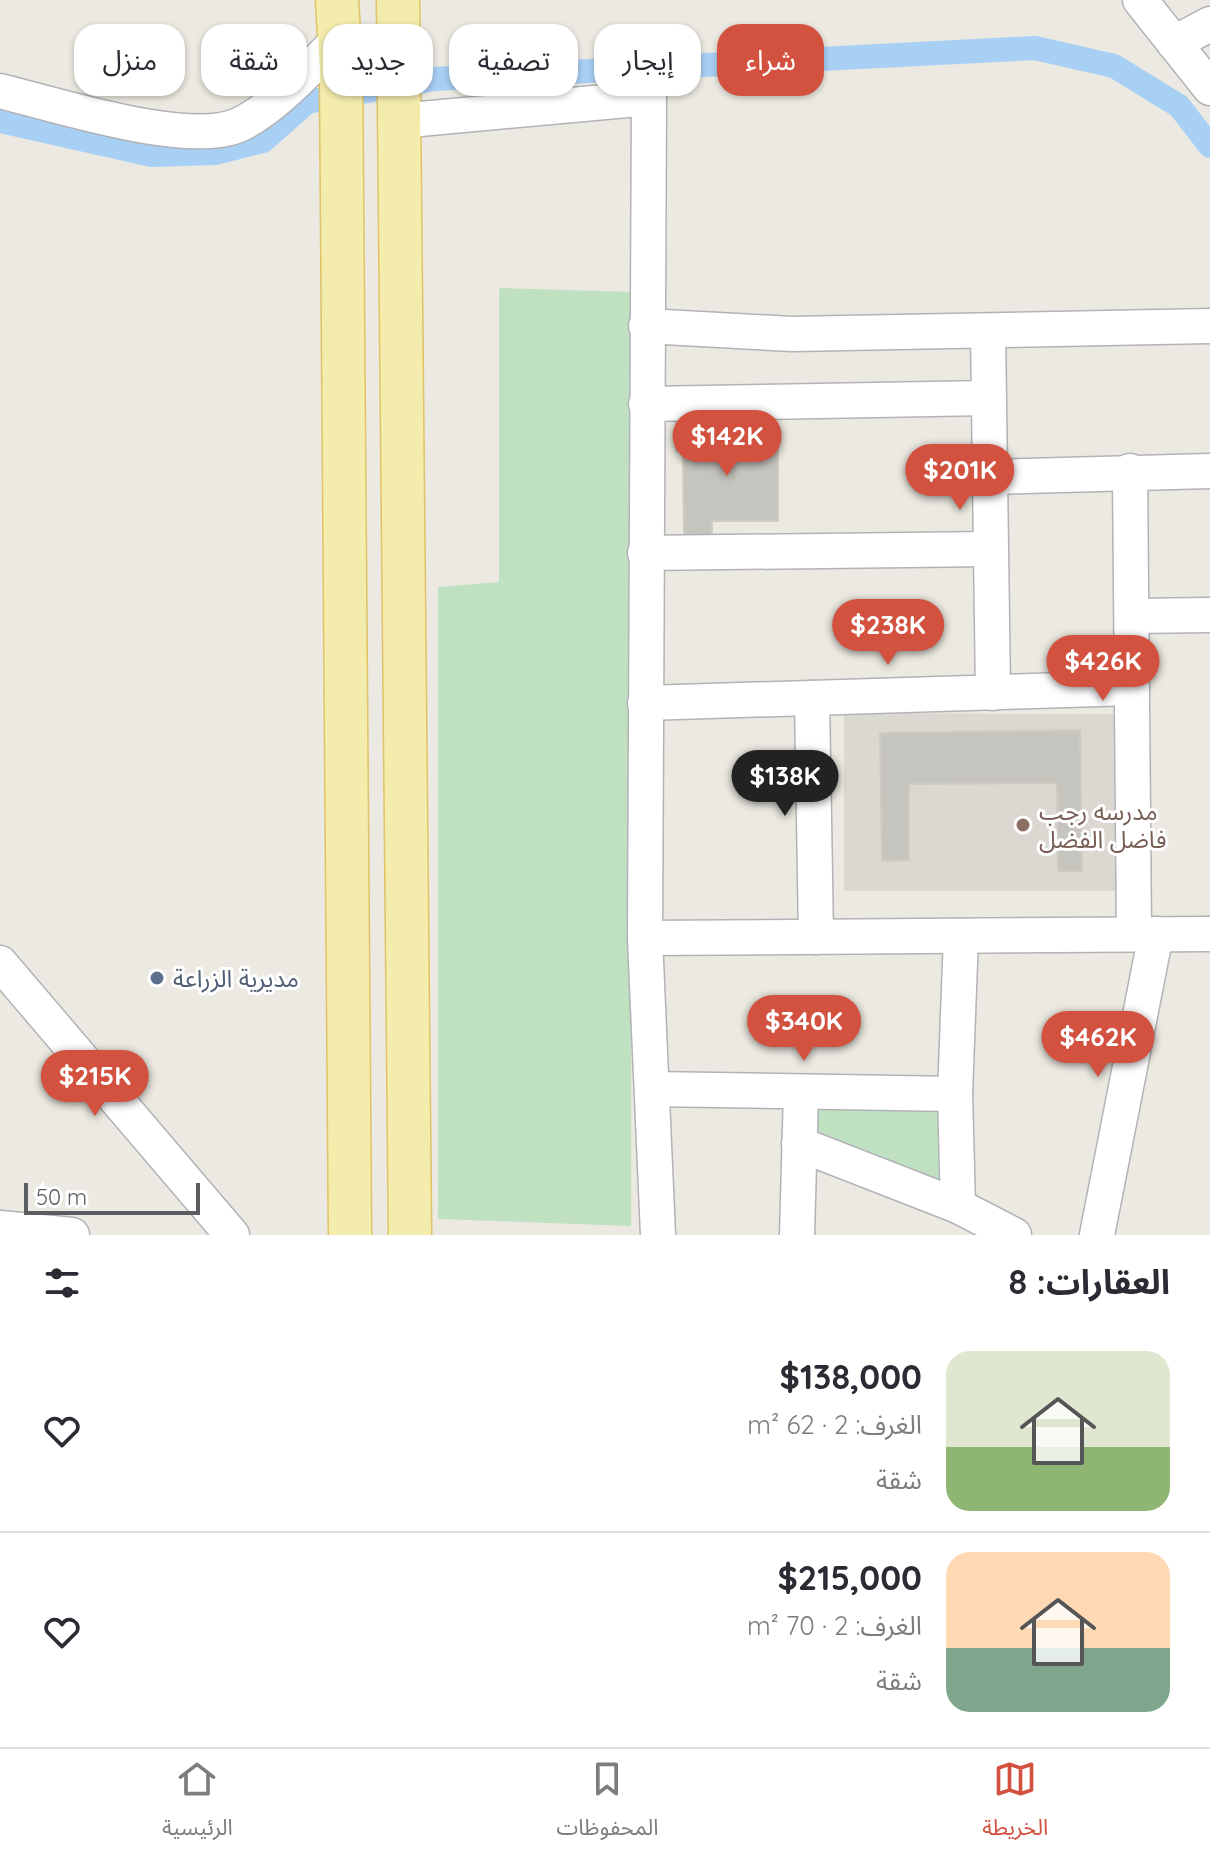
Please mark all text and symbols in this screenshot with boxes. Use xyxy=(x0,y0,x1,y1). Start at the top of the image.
chip: منزل xyxy=(74,24,185,96)
chip: شقة xyxy=(201,24,307,96)
chip: جديد xyxy=(323,24,433,96)
chip: تصفية xyxy=(449,24,578,96)
chip: إيجار xyxy=(594,24,701,96)
chip: شراء xyxy=(717,24,824,96)
pin: $142K xyxy=(671,410,783,478)
text: $142K xyxy=(691,419,763,452)
pin: $201K xyxy=(904,444,1016,512)
text: $201K xyxy=(923,453,997,486)
pin: $238K xyxy=(832,599,944,667)
text: $238K xyxy=(850,608,926,641)
pin: $426K xyxy=(1047,635,1159,703)
text: $426K xyxy=(1064,644,1142,677)
pin: $138K xyxy=(729,750,841,818)
text: $138K xyxy=(750,759,820,792)
place label: مدرسه رجب فاضل الفضل xyxy=(1039,796,1167,854)
marker: مدرسه رجب فاضل الفضل xyxy=(1014,816,1032,834)
place label: مديرية الزراعة xyxy=(173,963,299,993)
marker: مديرية الزراعة xyxy=(148,969,166,987)
pin: $340K xyxy=(748,995,860,1063)
text: $340K xyxy=(765,1004,843,1037)
pin: $462K xyxy=(1042,1011,1154,1079)
text: $462K xyxy=(1059,1020,1137,1053)
pin: $215K xyxy=(39,1050,151,1118)
text: $215K xyxy=(59,1059,131,1092)
scale bar xyxy=(24,1179,200,1215)
text: 50 m xyxy=(36,1183,87,1211)
text: العقارات: 8 xyxy=(1008,1260,1170,1303)
icon: filters xyxy=(40,1261,84,1305)
text: $138,000 xyxy=(780,1355,922,1398)
icon: home xyxy=(1010,1383,1106,1479)
text: الغرف: 2 · 62 m² xyxy=(747,1408,922,1441)
icon: heart xyxy=(40,1409,84,1453)
text: شقة xyxy=(876,1463,922,1496)
text: $215,000 xyxy=(778,1556,922,1599)
icon: home xyxy=(1010,1584,1106,1680)
text: الغرف: 2 · 70 m² xyxy=(747,1609,922,1642)
icon: heart xyxy=(40,1610,84,1654)
text: شقة xyxy=(876,1664,922,1697)
tab: الرئيسية xyxy=(162,1757,233,1851)
tab: المحفوظات xyxy=(556,1757,658,1851)
tab: الخريطة xyxy=(982,1757,1048,1851)

